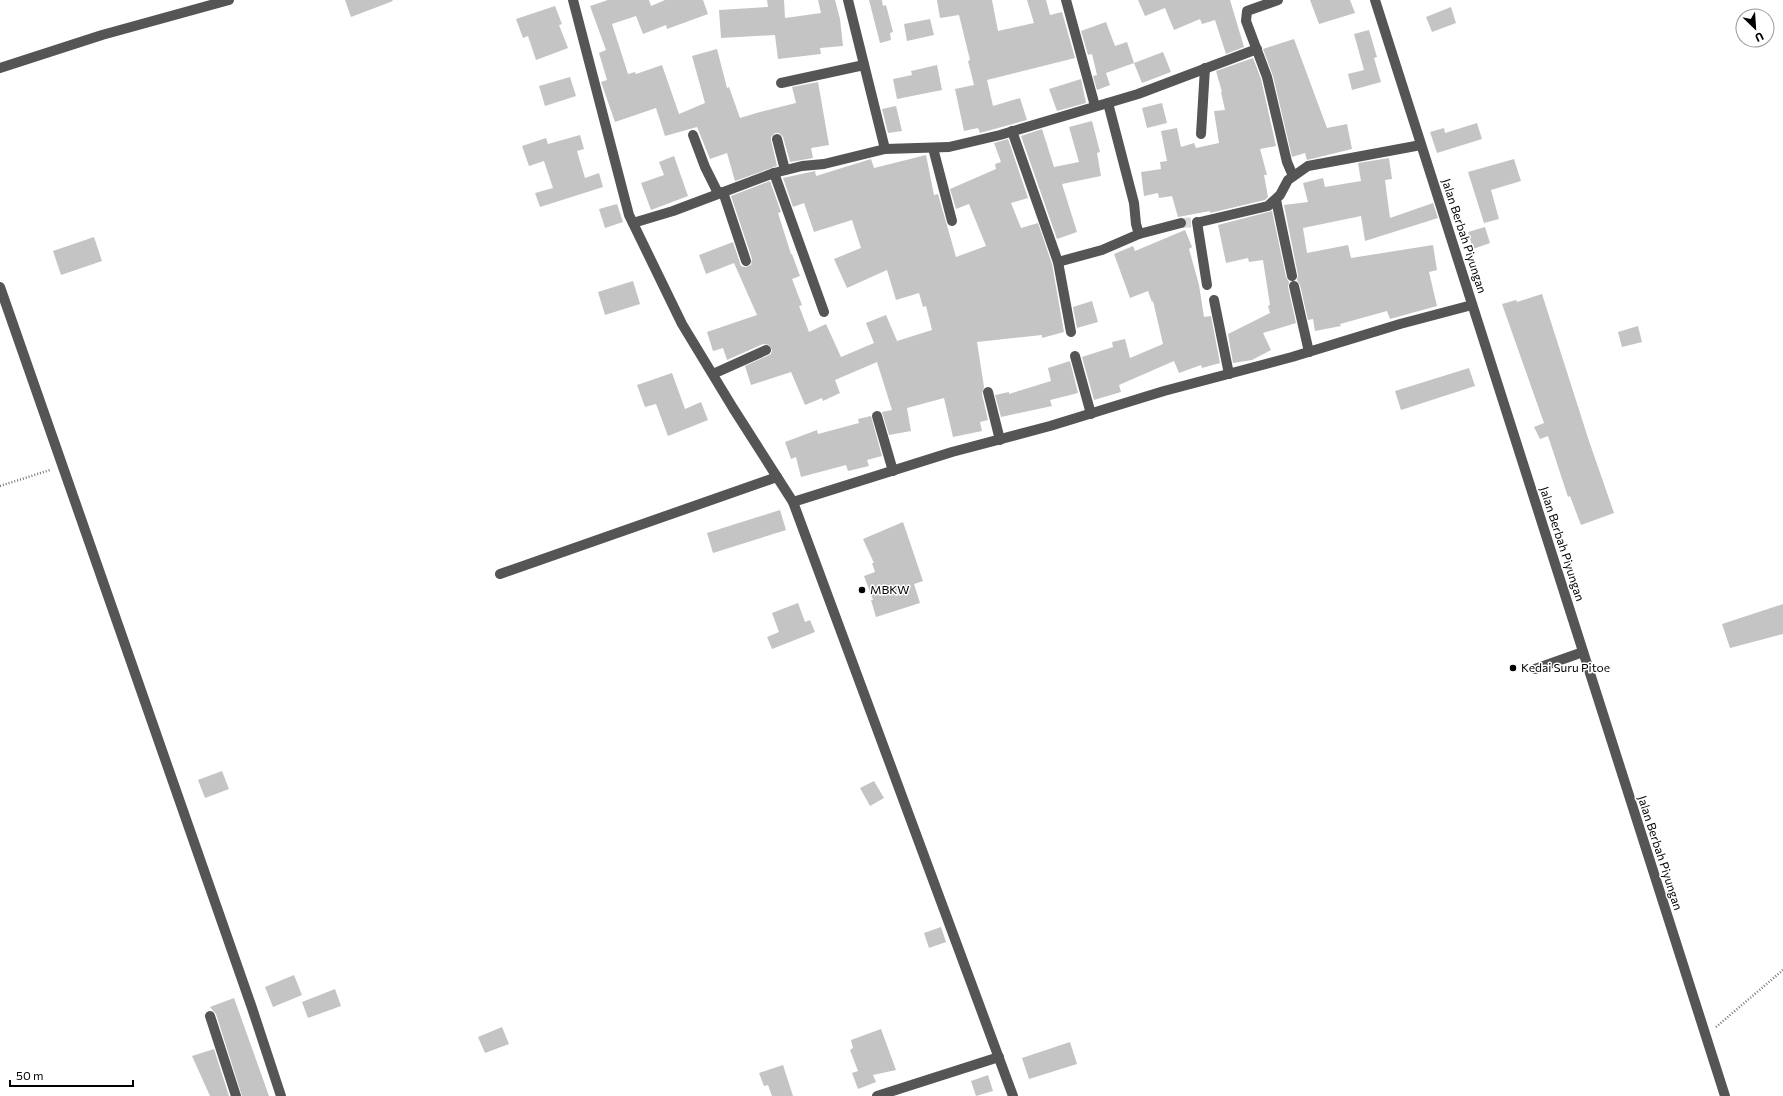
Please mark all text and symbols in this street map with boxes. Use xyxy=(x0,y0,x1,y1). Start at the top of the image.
north arrow xyxy=(1735,8,1775,48)
text: U xyxy=(1753,30,1766,45)
street label: Jalan Berbah Piyungan xyxy=(1439,177,1490,295)
street label: Jalan Berbah Piyungan xyxy=(1537,485,1588,603)
place label: MBKW xyxy=(870,582,910,596)
marker: MBKW xyxy=(857,585,867,595)
place label: Kedai Suru Pitoe xyxy=(1521,660,1610,674)
marker: Kedai Suru Pitoe xyxy=(1508,663,1518,673)
street label: Jalan Berbah Piyungan xyxy=(1635,794,1686,912)
scale bar xyxy=(10,1062,133,1088)
text: 50 m xyxy=(16,1068,44,1082)

